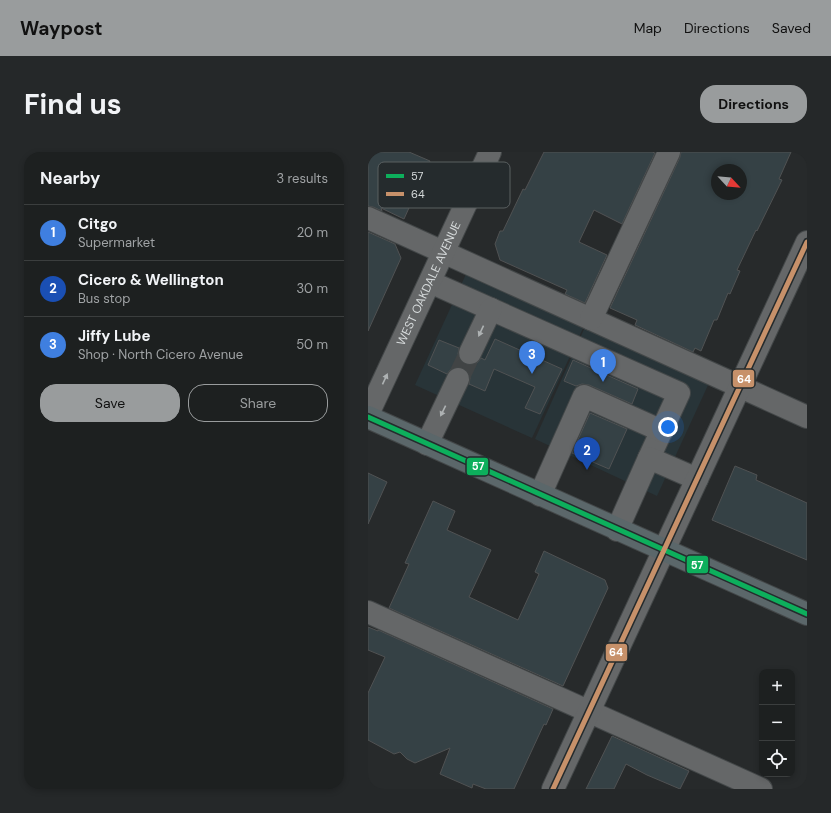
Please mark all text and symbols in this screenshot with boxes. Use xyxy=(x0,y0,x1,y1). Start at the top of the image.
text: Waypost xyxy=(20,16,103,41)
text: Map xyxy=(634,19,662,37)
text: Directions xyxy=(684,19,750,37)
text: Saved xyxy=(772,19,811,37)
button: Directions xyxy=(700,85,807,123)
text: Find us xyxy=(24,86,122,123)
legend xyxy=(378,162,510,208)
north arrow xyxy=(711,164,747,200)
text: Nearby xyxy=(40,167,100,189)
text: 57 xyxy=(411,169,424,183)
text: 3 results xyxy=(276,170,328,187)
text: 64 xyxy=(411,187,425,201)
text: Citgo xyxy=(78,214,117,234)
street label: WEST OAKDALE AVENUE xyxy=(393,219,465,348)
text: 1 xyxy=(51,224,55,241)
text: 20 m xyxy=(297,224,328,241)
text: Supermarket xyxy=(78,234,155,251)
text: Cicero & Wellington xyxy=(78,270,224,290)
text: 2 xyxy=(49,280,57,297)
text: 30 m xyxy=(296,280,328,297)
text: Bus stop xyxy=(78,290,130,307)
one-way arrow xyxy=(478,325,484,337)
text: Jiffy Lube xyxy=(78,326,150,346)
text: 3 xyxy=(49,336,57,353)
text: 50 m xyxy=(296,336,328,353)
pin: 3 xyxy=(519,341,545,374)
text: Shop · North Cicero Avenue xyxy=(78,346,243,363)
pin: 1 xyxy=(590,349,616,382)
line badge: 64 xyxy=(732,369,755,388)
text: 64 xyxy=(737,372,751,386)
one-way arrow xyxy=(381,373,388,385)
button: Save xyxy=(40,384,180,422)
button: Share xyxy=(188,384,328,422)
one-way arrow xyxy=(440,406,446,417)
your location xyxy=(658,417,678,437)
pin: 2 xyxy=(574,437,600,470)
line badge: 57 xyxy=(466,457,489,476)
text: 57 xyxy=(472,459,484,473)
line badge: 57 xyxy=(686,555,709,574)
text: 57 xyxy=(691,558,703,572)
line badge: 64 xyxy=(605,643,628,662)
text: 64 xyxy=(609,645,623,659)
map controls xyxy=(759,669,795,777)
button: + xyxy=(759,669,795,705)
button: − xyxy=(759,705,795,741)
button: locate xyxy=(759,741,795,777)

